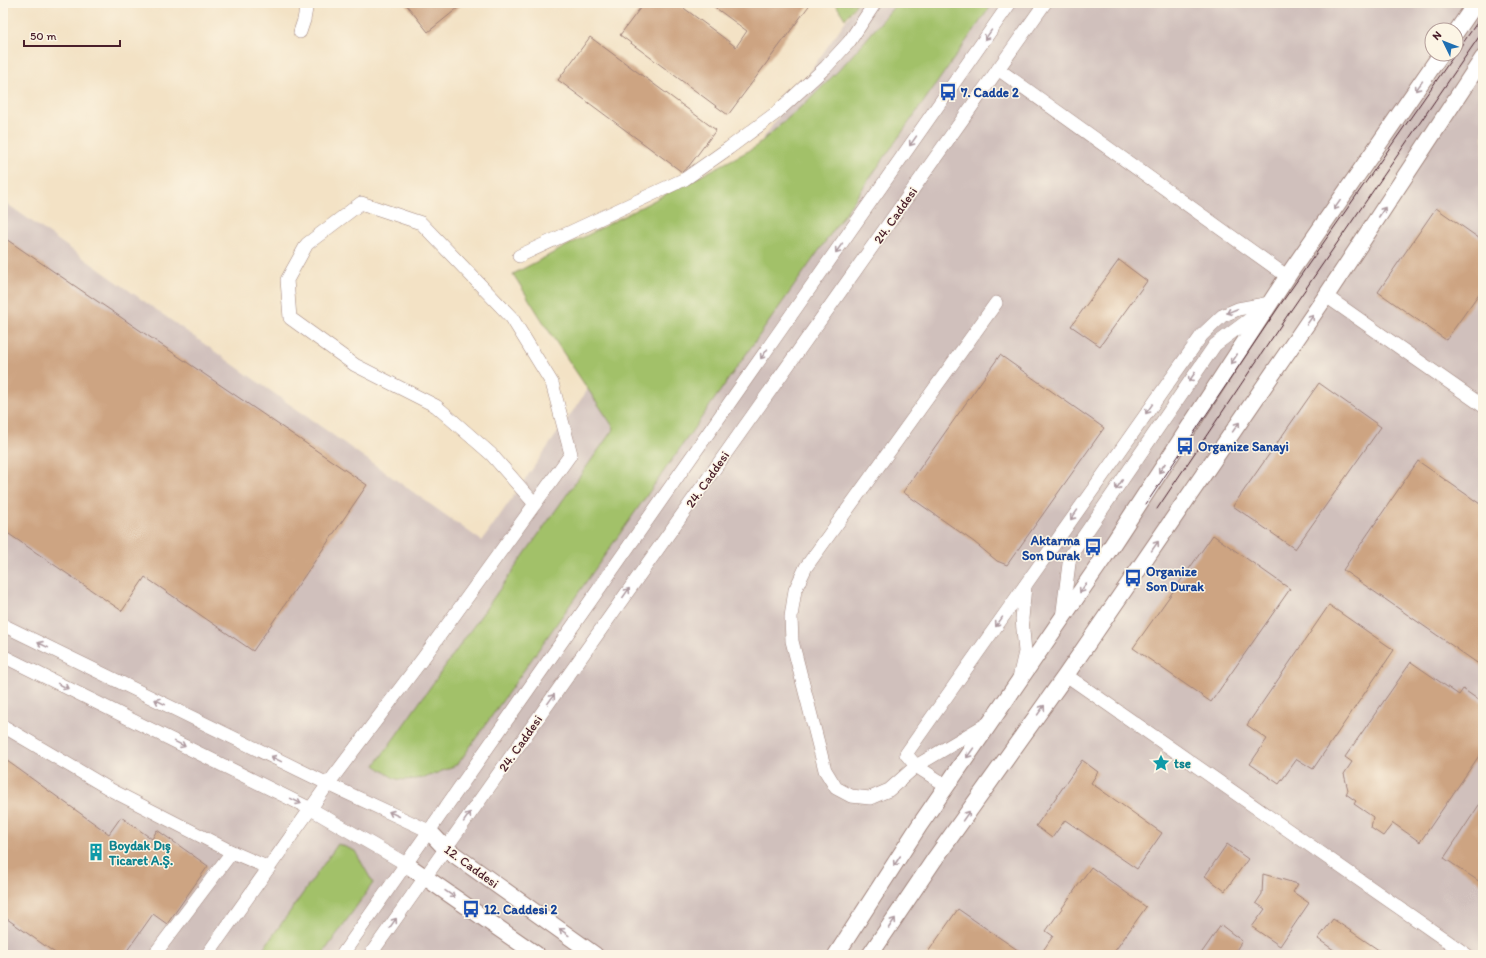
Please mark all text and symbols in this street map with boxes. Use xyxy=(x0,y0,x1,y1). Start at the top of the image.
scale bar xyxy=(24,22,120,48)
north arrow xyxy=(1424,22,1464,62)
text: N xyxy=(1430,28,1444,43)
text: 50 m xyxy=(30,29,56,43)
one-way arrow xyxy=(984,29,992,40)
one-way arrow xyxy=(1415,80,1423,91)
bus stop icon: 7. Cadde 2 xyxy=(938,82,958,102)
place label: 7. Cadde 2 xyxy=(960,85,1019,100)
one-way arrow xyxy=(909,136,917,147)
street label: 24. Caddesi xyxy=(871,184,920,246)
one-way arrow xyxy=(1333,199,1341,210)
one-way arrow xyxy=(1378,207,1386,218)
one-way arrow xyxy=(835,242,843,253)
one-way arrow xyxy=(1227,308,1239,316)
one-way arrow xyxy=(1306,315,1314,326)
one-way arrow xyxy=(760,348,768,359)
one-way arrow xyxy=(1229,353,1237,365)
one-way arrow xyxy=(1188,371,1196,382)
one-way arrow xyxy=(1145,403,1153,414)
one-way arrow xyxy=(1232,422,1240,433)
bus stop icon: Organize Sanayi xyxy=(1175,436,1195,456)
place label: Organize Sanayi xyxy=(1198,439,1289,455)
street label: 24. Caddesi xyxy=(683,448,732,510)
one-way arrow xyxy=(1158,462,1166,474)
one-way arrow xyxy=(1115,479,1123,490)
one-way arrow xyxy=(1070,510,1078,521)
place label: Aktarma Son Durak xyxy=(1022,533,1081,563)
bus stop icon: Aktarma Son Durak xyxy=(1083,537,1103,557)
one-way arrow xyxy=(1151,540,1159,551)
place label: Organize Son Durak xyxy=(1146,564,1204,594)
bus stop icon: Organize Son Durak xyxy=(1123,568,1143,588)
one-way arrow xyxy=(1079,582,1087,593)
one-way arrow xyxy=(622,588,630,599)
one-way arrow xyxy=(995,616,1003,627)
one-way arrow xyxy=(37,641,49,648)
one-way arrow xyxy=(57,683,69,690)
one-way arrow xyxy=(547,694,555,705)
one-way arrow xyxy=(154,698,166,705)
one-way arrow xyxy=(1037,704,1045,715)
street label: 24. Caddesi xyxy=(496,712,545,774)
one-way arrow xyxy=(173,741,185,748)
one-way arrow xyxy=(966,747,974,758)
place icon: tse xyxy=(1151,753,1171,773)
one-way arrow xyxy=(271,755,283,762)
place label: tse xyxy=(1174,756,1191,771)
one-way arrow xyxy=(290,798,302,806)
one-way arrow xyxy=(388,810,400,817)
one-way arrow xyxy=(962,810,970,821)
one-way arrow xyxy=(463,811,471,822)
place label: Boydak Dış Ticaret A.Ş. xyxy=(108,838,173,869)
building icon: Boydak Dış Ticaret A.Ş. xyxy=(86,842,106,862)
street label: 12. Caddesi xyxy=(442,842,502,891)
one-way arrow xyxy=(893,855,901,866)
one-way arrow xyxy=(444,890,455,898)
bus stop icon: 12. Caddesi 2 xyxy=(461,899,481,919)
place label: 12. Caddesi 2 xyxy=(484,902,558,917)
one-way arrow xyxy=(888,917,896,928)
one-way arrow xyxy=(389,918,397,929)
one-way arrow xyxy=(558,928,569,936)

